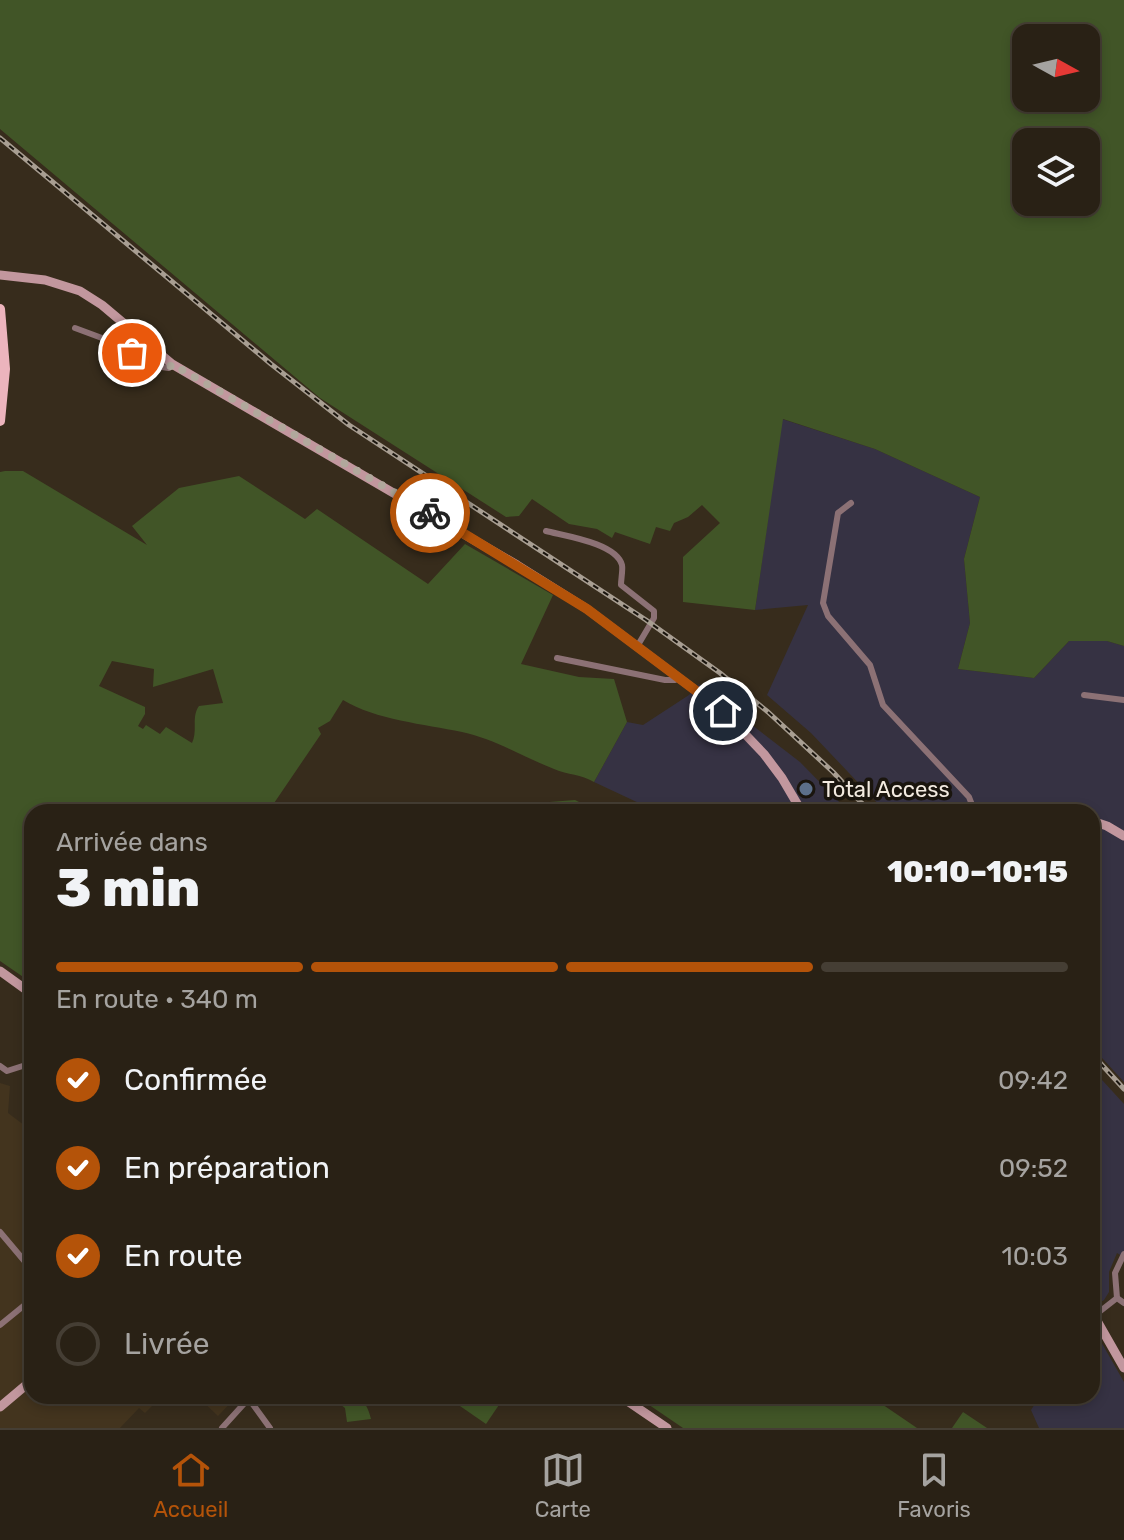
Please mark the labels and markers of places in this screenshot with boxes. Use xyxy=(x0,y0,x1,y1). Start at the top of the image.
pin xyxy=(98,319,166,387)
pin xyxy=(689,677,757,745)
place label: Total Access xyxy=(822,776,950,803)
marker: Total Access xyxy=(797,780,815,798)

